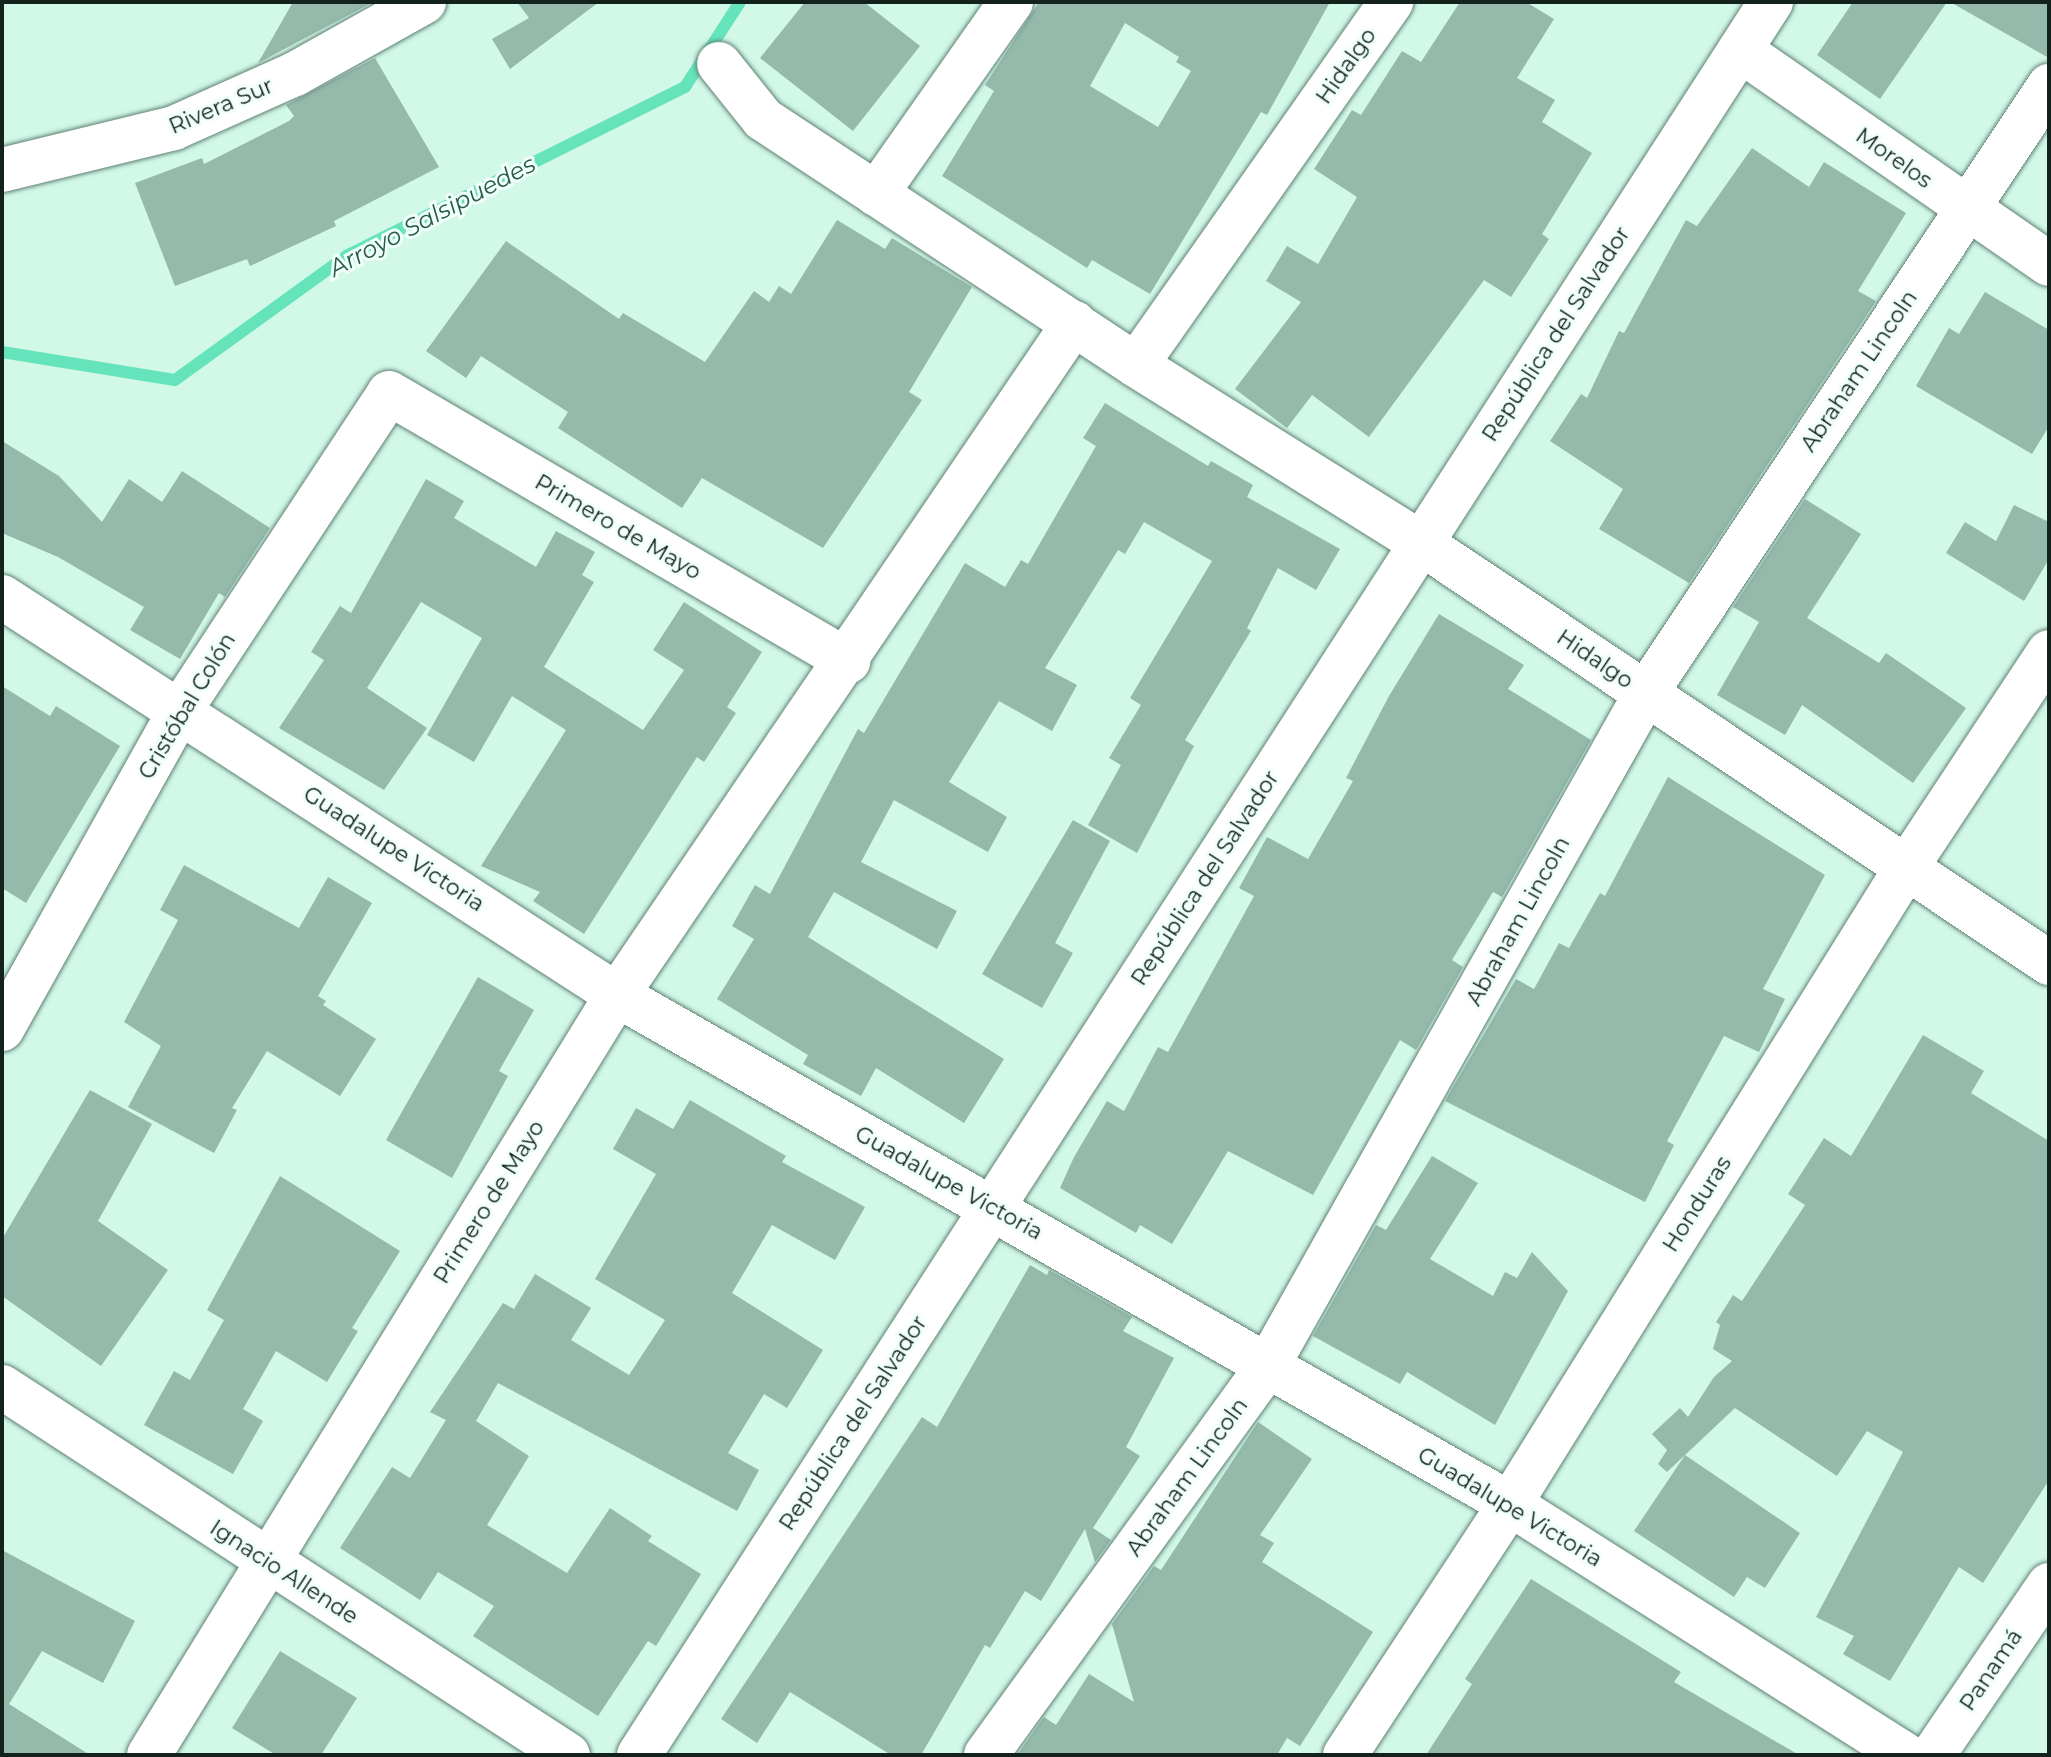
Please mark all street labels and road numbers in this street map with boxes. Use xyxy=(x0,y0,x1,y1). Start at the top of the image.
street label: Hidalgo xyxy=(1310,23,1382,109)
street label: Rivera Sur xyxy=(165,72,277,140)
street label: Morelos xyxy=(1851,122,1937,194)
street label: República del Salvador xyxy=(1477,222,1635,446)
street label: Abraham Lincoln xyxy=(1795,285,1923,457)
street label: Primero de Mayo xyxy=(530,469,706,585)
street label: Hidalgo xyxy=(1552,624,1638,694)
street label: Cristóbal Colón xyxy=(133,628,241,784)
street label: República del Salvador xyxy=(1126,766,1284,990)
street label: Guadalupe Victoria xyxy=(298,781,490,917)
street label: Abraham Lincoln xyxy=(1461,832,1575,1010)
street label: Primero de Mayo xyxy=(428,1115,550,1289)
street label: Guadalupe Victoria xyxy=(851,1120,1047,1246)
street label: Honduras xyxy=(1657,1151,1737,1257)
street label: República del Salvador xyxy=(774,1311,932,1535)
street label: Abraham Lincoln xyxy=(1121,1393,1253,1561)
street label: Guadalupe Victoria xyxy=(1413,1441,1607,1573)
street label: Ignacio Allende xyxy=(205,1514,363,1630)
street label: Panamá xyxy=(1954,1624,2028,1716)

